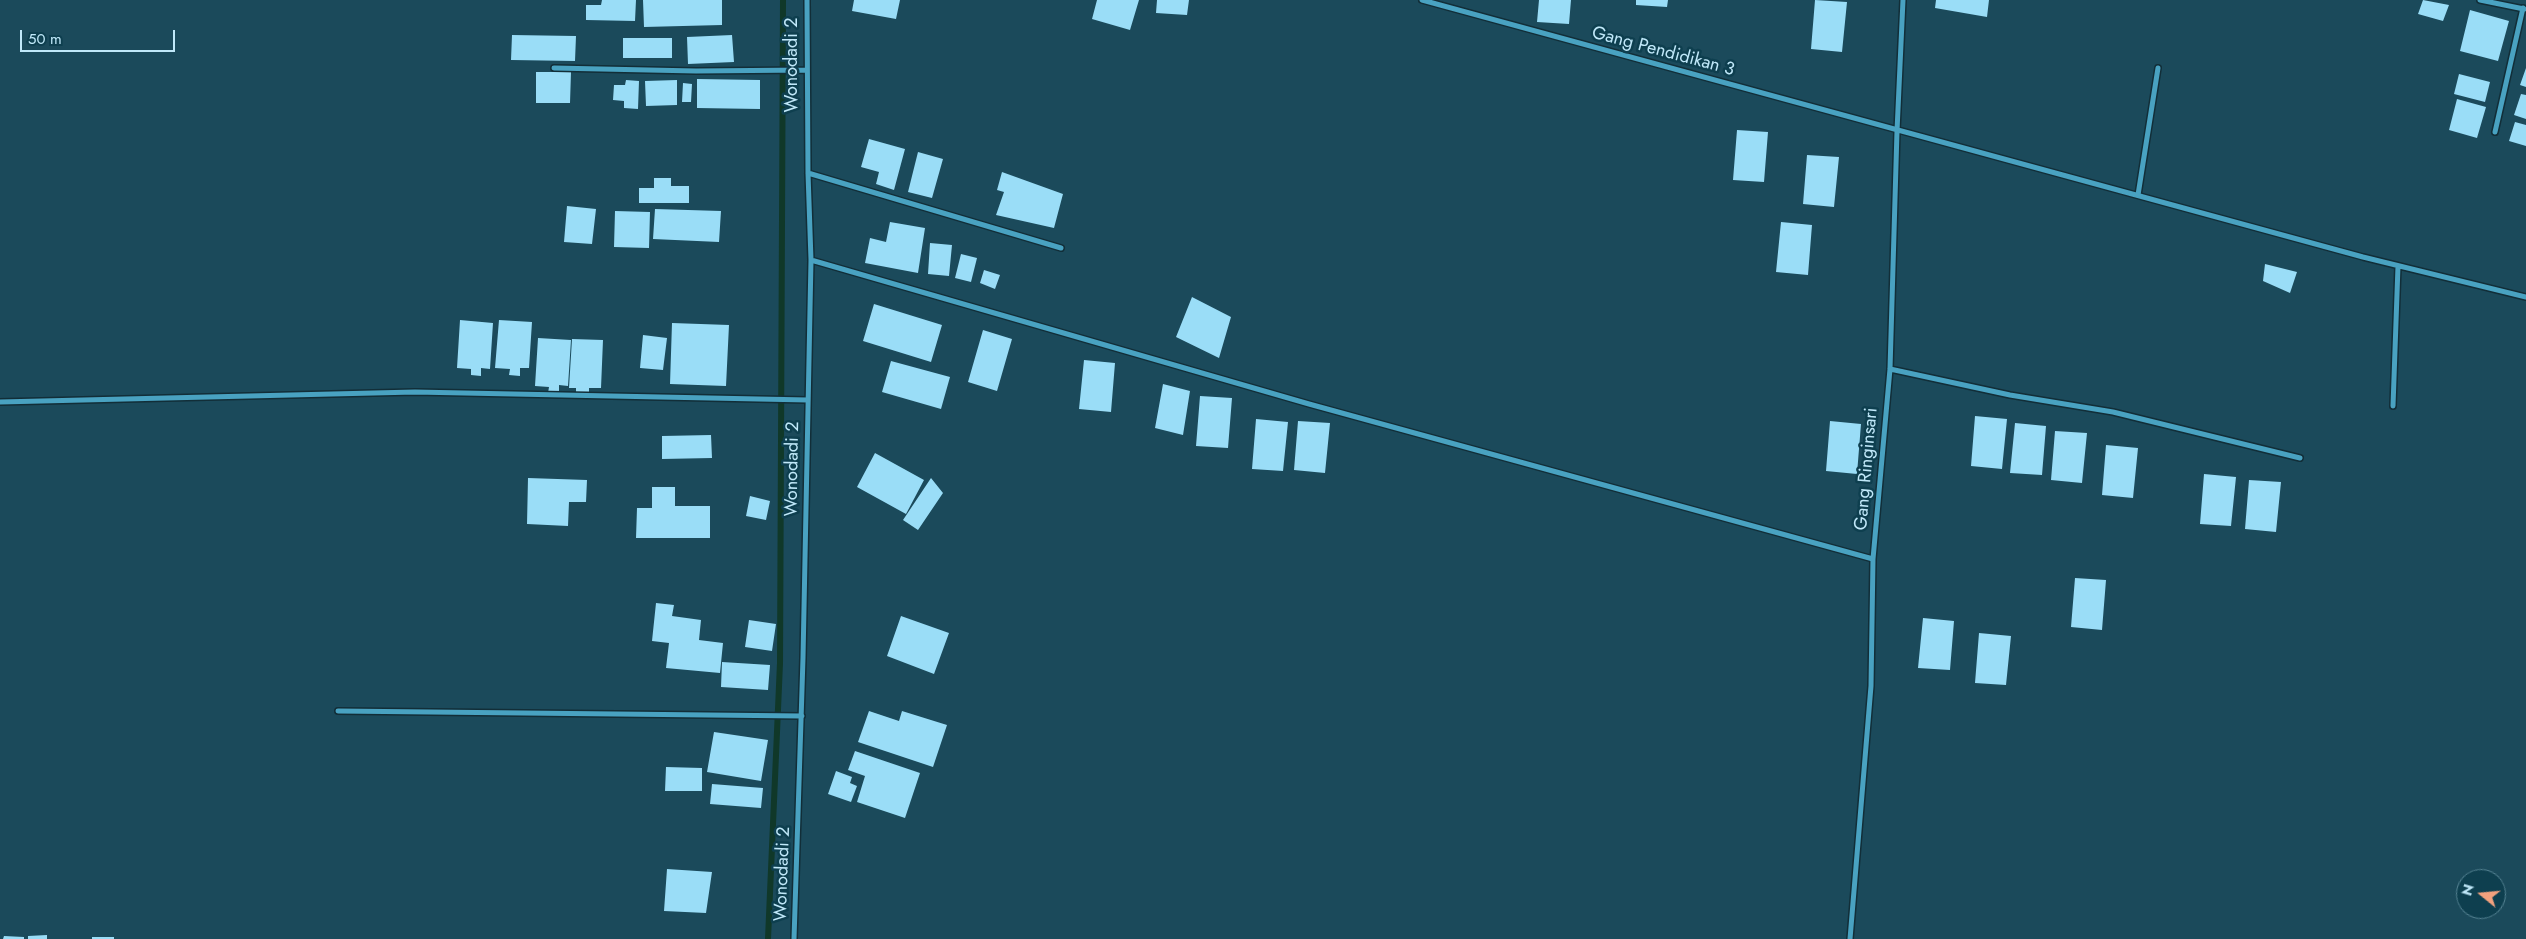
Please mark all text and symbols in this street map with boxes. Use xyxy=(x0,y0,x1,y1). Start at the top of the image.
street label: Wonodadi 2 xyxy=(782,18,804,112)
scale bar xyxy=(22,20,178,52)
street label: Gang Pendidikan 3 xyxy=(1589,23,1737,81)
text: 50 m xyxy=(28,28,62,50)
street label: Gang Ringinsari xyxy=(1851,407,1883,531)
street label: Wonodadi 2 xyxy=(781,421,805,517)
street label: Wonodadi 2 xyxy=(771,826,795,922)
north arrow xyxy=(2456,869,2506,919)
text: N xyxy=(2456,882,2479,898)

